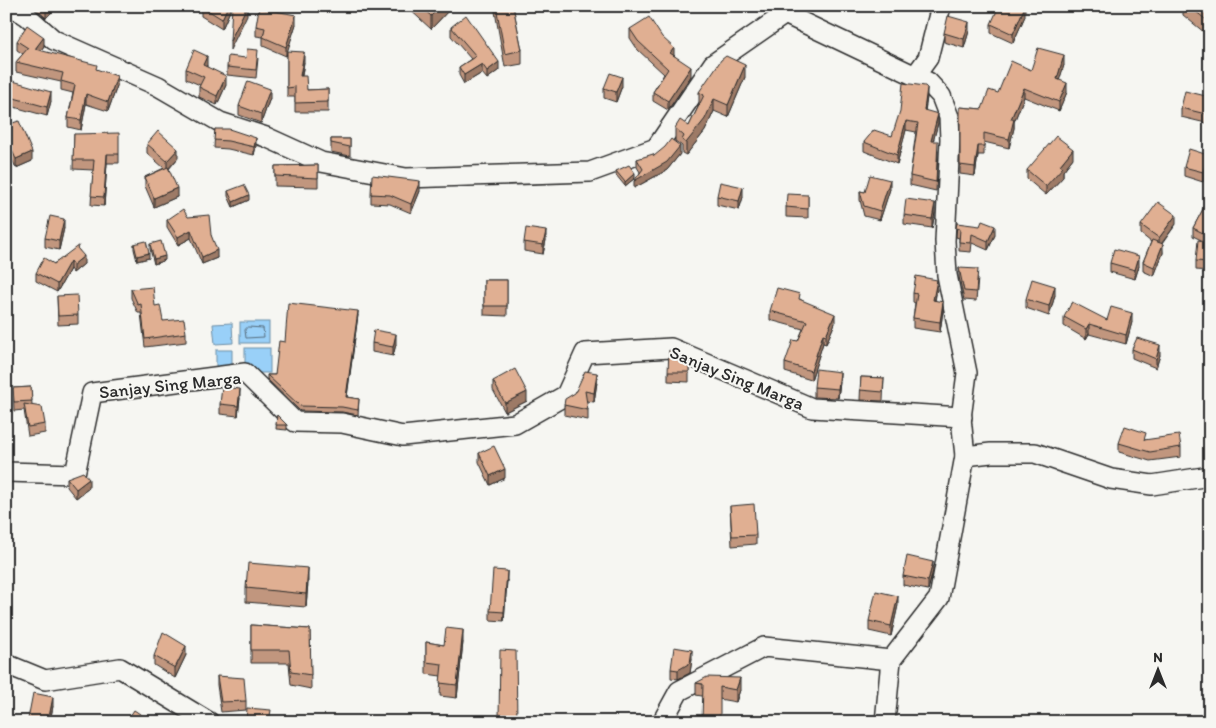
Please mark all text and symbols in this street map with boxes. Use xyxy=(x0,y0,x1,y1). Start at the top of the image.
street label: Sanjay Sing Marga xyxy=(667,341,807,415)
street label: Sanjay Sing Marga xyxy=(98,367,242,403)
north arrow xyxy=(1134,646,1184,696)
text: N xyxy=(1153,649,1163,666)

